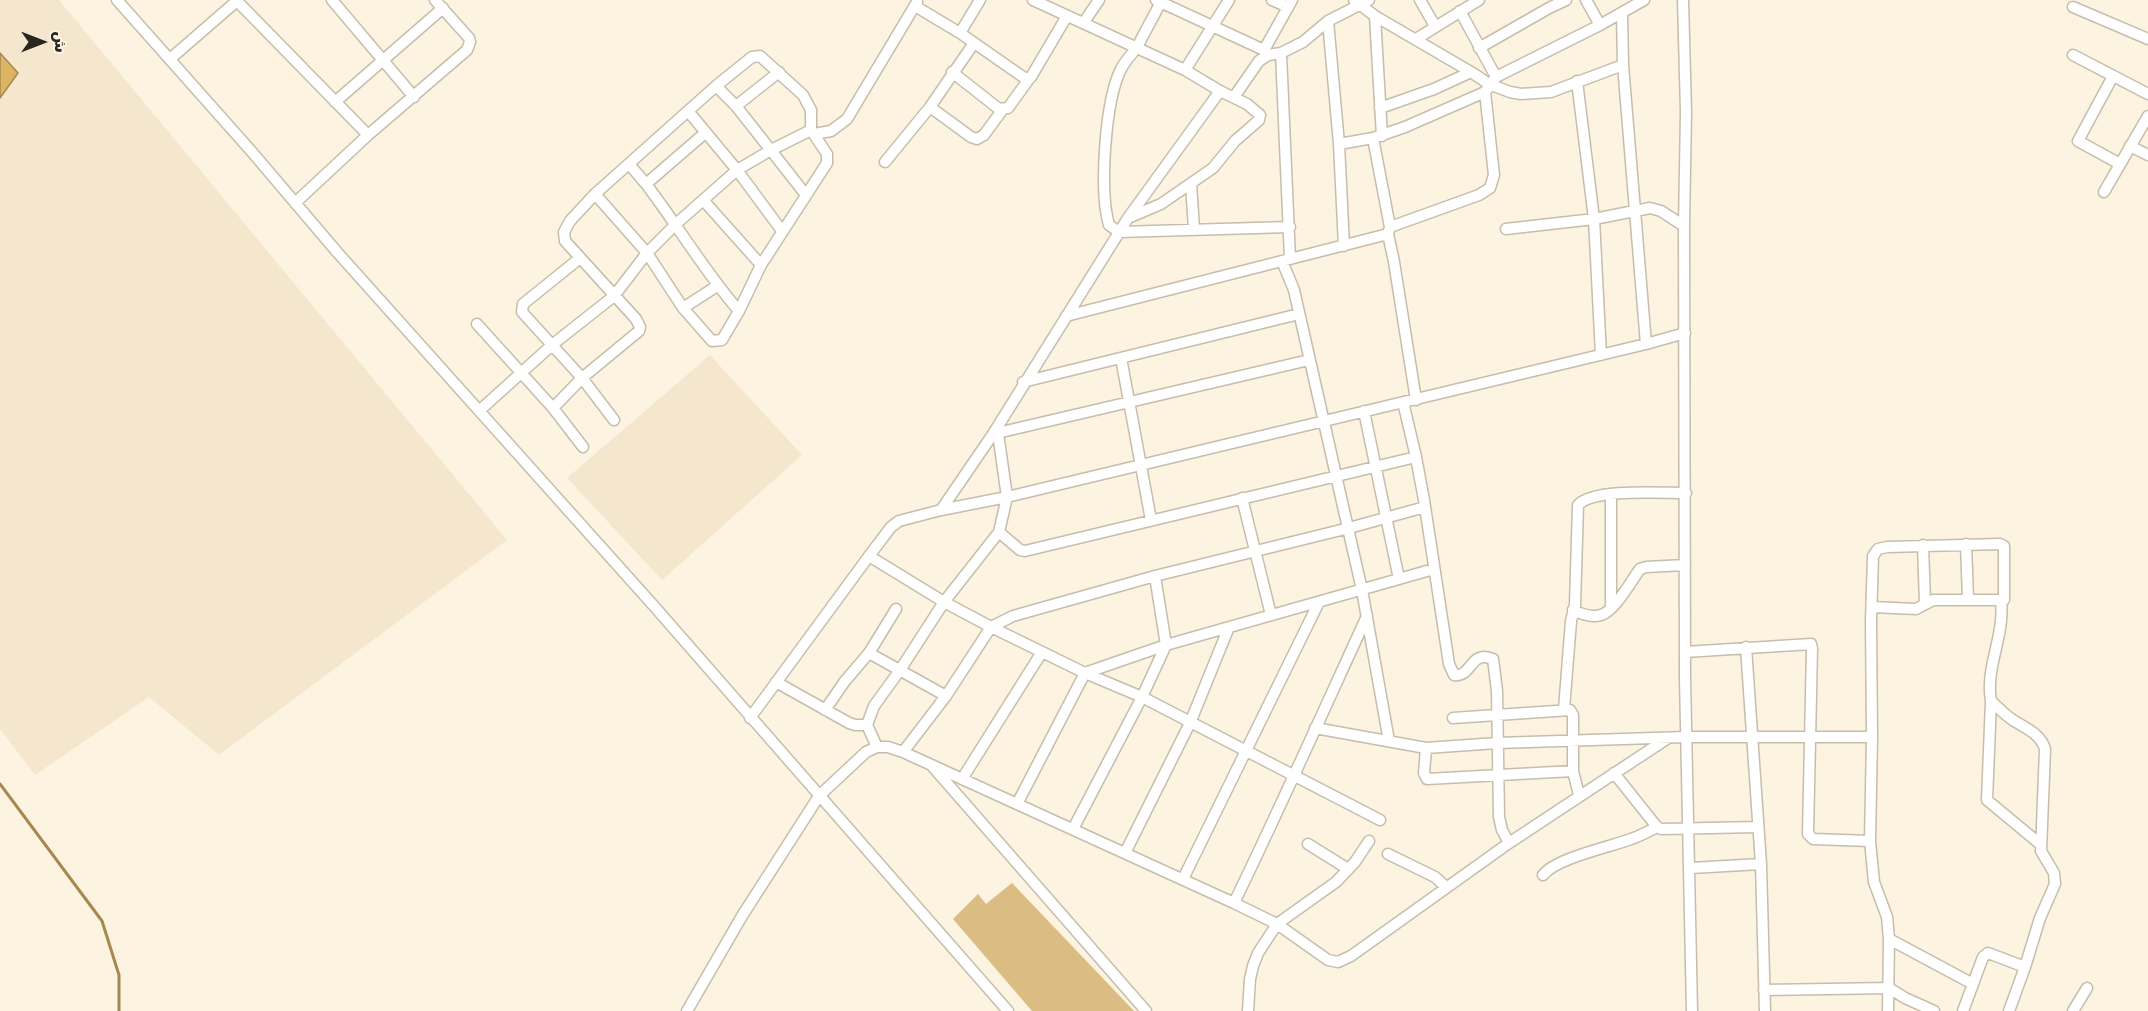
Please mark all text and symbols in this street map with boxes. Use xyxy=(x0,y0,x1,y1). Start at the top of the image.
north arrow xyxy=(12,12,72,72)
text: ش xyxy=(51,31,70,53)

